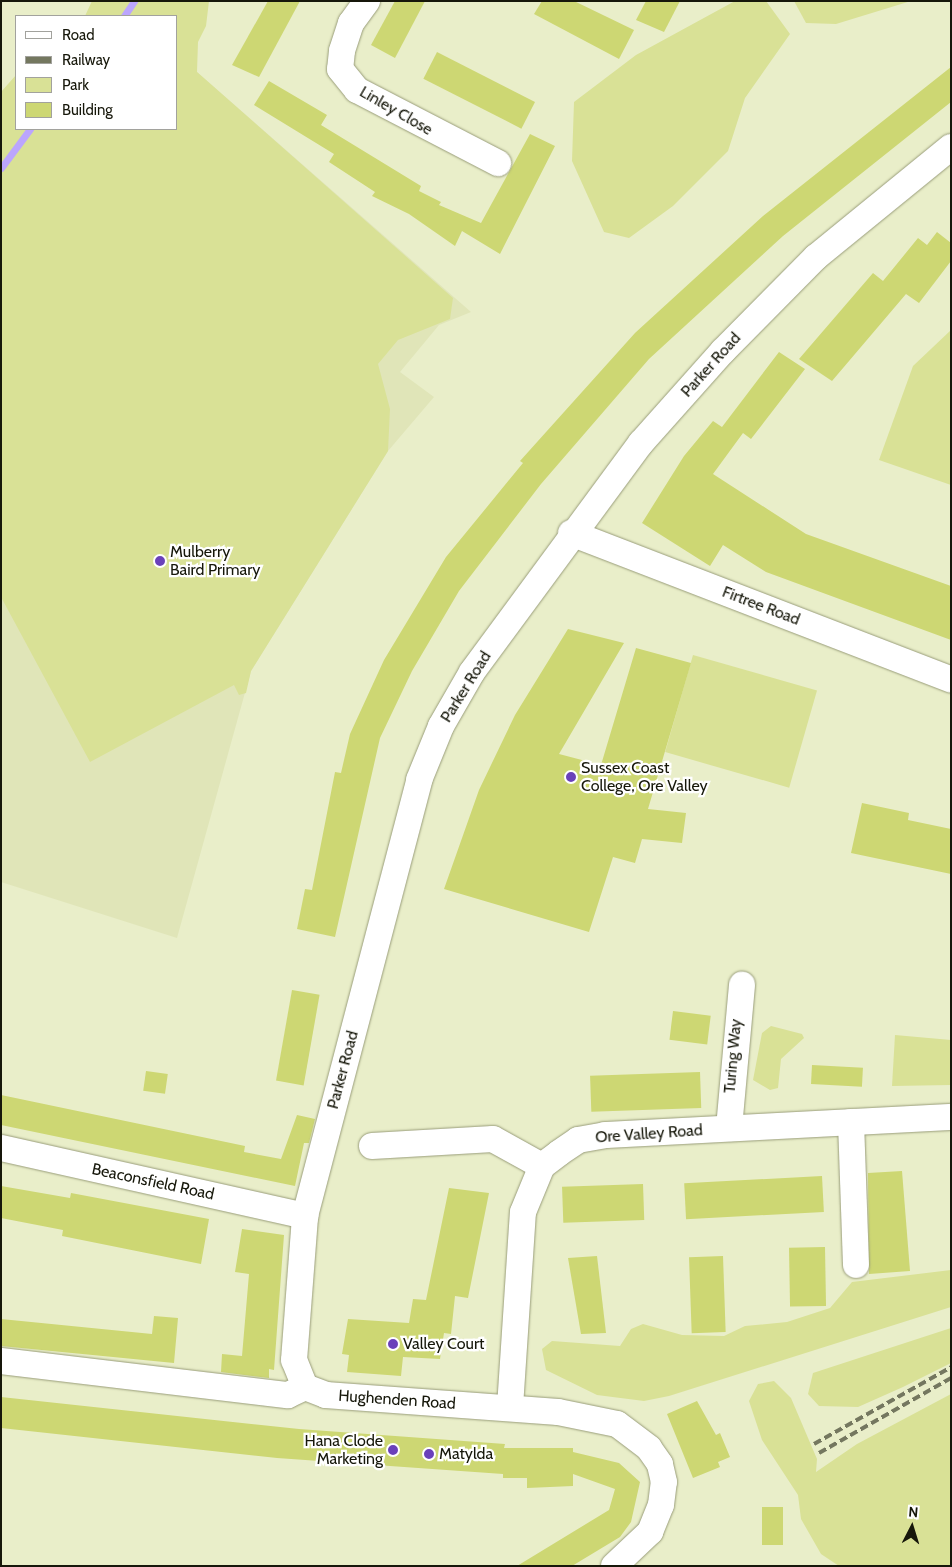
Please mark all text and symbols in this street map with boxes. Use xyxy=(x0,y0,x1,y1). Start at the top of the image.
legend xyxy=(15,15,178,130)
text: Road xyxy=(62,26,95,44)
text: Railway xyxy=(62,51,110,69)
text: Park xyxy=(62,76,89,94)
street label: Linley Close xyxy=(356,82,436,140)
text: Building xyxy=(62,101,113,119)
street label: Parker Road xyxy=(677,329,745,401)
place label: Mulberry Baird Primary xyxy=(170,542,260,580)
marker: Mulberry Baird Primary xyxy=(154,555,166,567)
street label: Firtree Road xyxy=(719,582,803,630)
street label: Parker Road xyxy=(437,648,495,726)
place label: Sussex Coast College, Ore Valley xyxy=(581,758,708,796)
marker: Sussex Coast College, Ore Valley xyxy=(565,771,577,783)
street label: Turing Way xyxy=(720,1018,746,1094)
street label: Parker Road xyxy=(323,1029,363,1111)
street label: Ore Valley Road xyxy=(595,1121,703,1147)
street label: Beaconsfield Road xyxy=(90,1160,216,1204)
place label: Valley Court xyxy=(403,1334,484,1354)
marker: Valley Court xyxy=(387,1338,399,1350)
street label: Hughenden Road xyxy=(338,1386,456,1414)
place label: Hana Clode Marketing xyxy=(305,1431,383,1469)
marker: Hana Clode Marketing xyxy=(387,1444,399,1456)
place label: Matylda xyxy=(439,1444,493,1464)
marker: Matylda xyxy=(423,1448,435,1460)
north arrow xyxy=(887,1502,937,1552)
text: N xyxy=(908,1503,919,1521)

